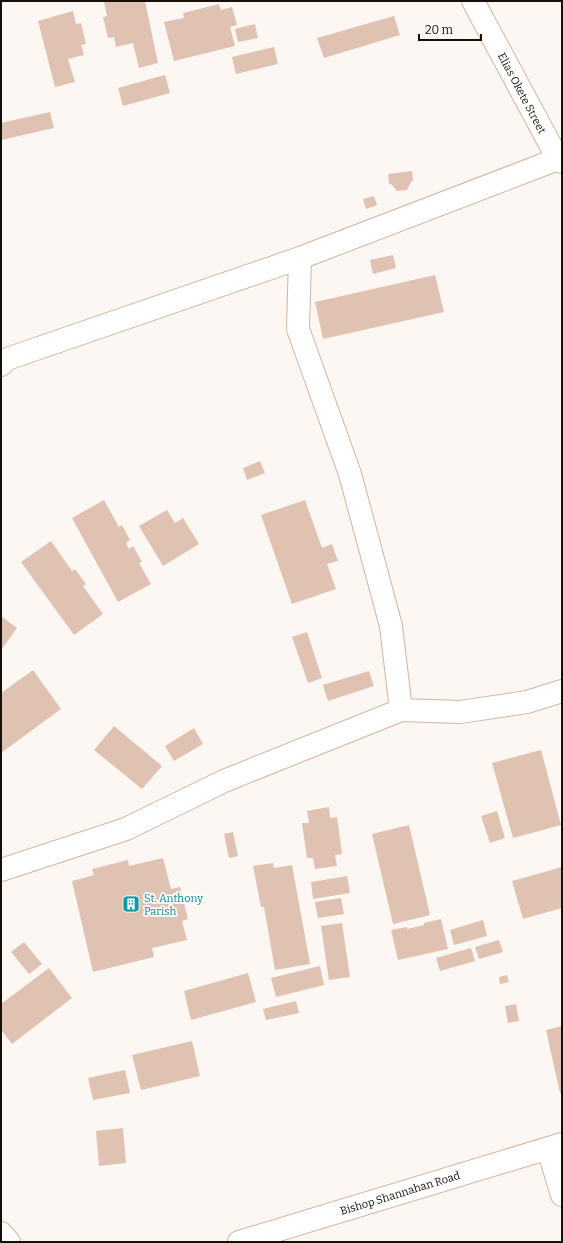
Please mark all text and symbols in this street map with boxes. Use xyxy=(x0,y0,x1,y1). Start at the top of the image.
scale bar xyxy=(419,16,481,42)
text: 20 m xyxy=(425,23,454,37)
street label: Elias Okete Street xyxy=(495,51,548,136)
place label: St. Anthony Parish xyxy=(144,892,203,918)
building icon: St. Anthony Parish xyxy=(121,894,141,914)
street label: Bishop Shannahan Road xyxy=(339,1169,462,1218)

